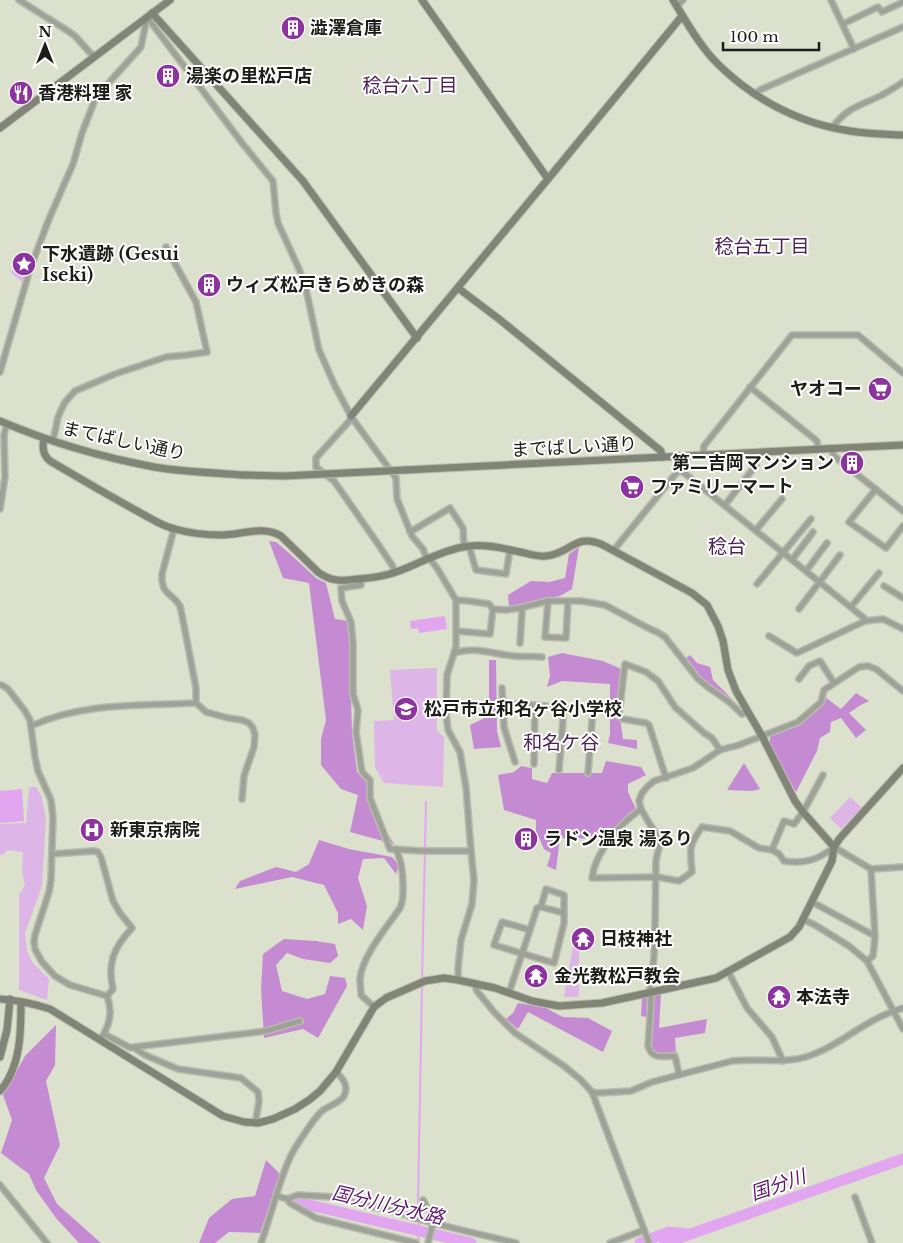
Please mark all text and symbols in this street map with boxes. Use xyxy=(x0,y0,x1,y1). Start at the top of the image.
building icon: 澁澤倉庫 xyxy=(280,15,306,41)
place label: 澁澤倉庫 xyxy=(310,17,382,39)
north arrow xyxy=(20,20,70,70)
scale bar xyxy=(723,20,819,52)
text: N xyxy=(38,23,52,41)
text: 100 m xyxy=(730,27,779,46)
building icon: 湯楽の里松戸店 xyxy=(155,63,181,89)
place label: 湯楽の里松戸店 xyxy=(186,65,312,87)
district label: 稔台六丁目 xyxy=(362,74,458,97)
restaurant icon: 香港料理 家 xyxy=(8,80,34,106)
place label: 香港料理 家 xyxy=(38,82,133,104)
district label: 稔台五丁目 xyxy=(714,235,810,258)
place label: 下水遺跡 (Gesui Iseki) xyxy=(42,243,179,286)
place icon: 下水遺跡 (Gesui Iseki) xyxy=(11,251,37,277)
building icon: ウィズ松戸きらめきの森 xyxy=(196,272,222,298)
place label: ウィズ松戸きらめきの森 xyxy=(226,274,424,296)
supermarket icon: ヤオコー xyxy=(867,376,893,402)
place label: ヤオコー xyxy=(790,378,862,400)
street label: まてばしい通り xyxy=(60,417,188,465)
street label: までばしい通り xyxy=(511,433,637,461)
building icon: 第二吉岡マンション xyxy=(839,450,865,476)
place label: 第二吉岡マンション xyxy=(672,452,834,474)
supermarket icon: ファミリーマート xyxy=(619,474,645,500)
place label: ファミリーマート xyxy=(650,476,794,498)
district label: 稔台 xyxy=(708,535,746,558)
school or university icon: 松戸市立和名ヶ谷小学校 xyxy=(393,696,419,722)
place label: 松戸市立和名ヶ谷小学校 xyxy=(424,698,622,720)
district label: 和名ケ谷 xyxy=(523,731,599,754)
hospital icon: 新東京病院 xyxy=(79,817,105,843)
place label: 新東京病院 xyxy=(110,819,200,841)
building icon: ラドン温泉 湯るり xyxy=(513,826,539,852)
place label: ラドン温泉 湯るり xyxy=(544,828,693,850)
temple icon: 日枝神社 xyxy=(570,926,596,952)
place label: 日枝神社 xyxy=(600,928,672,950)
temple icon: 金光教松戸教会 xyxy=(523,963,549,989)
place label: 金光教松戸教会 xyxy=(554,965,680,987)
temple icon: 本法寺 xyxy=(766,984,792,1010)
place label: 本法寺 xyxy=(796,986,850,1008)
water label: 国分川 xyxy=(747,1164,811,1205)
water label: 国分川分水路 xyxy=(330,1181,448,1229)

